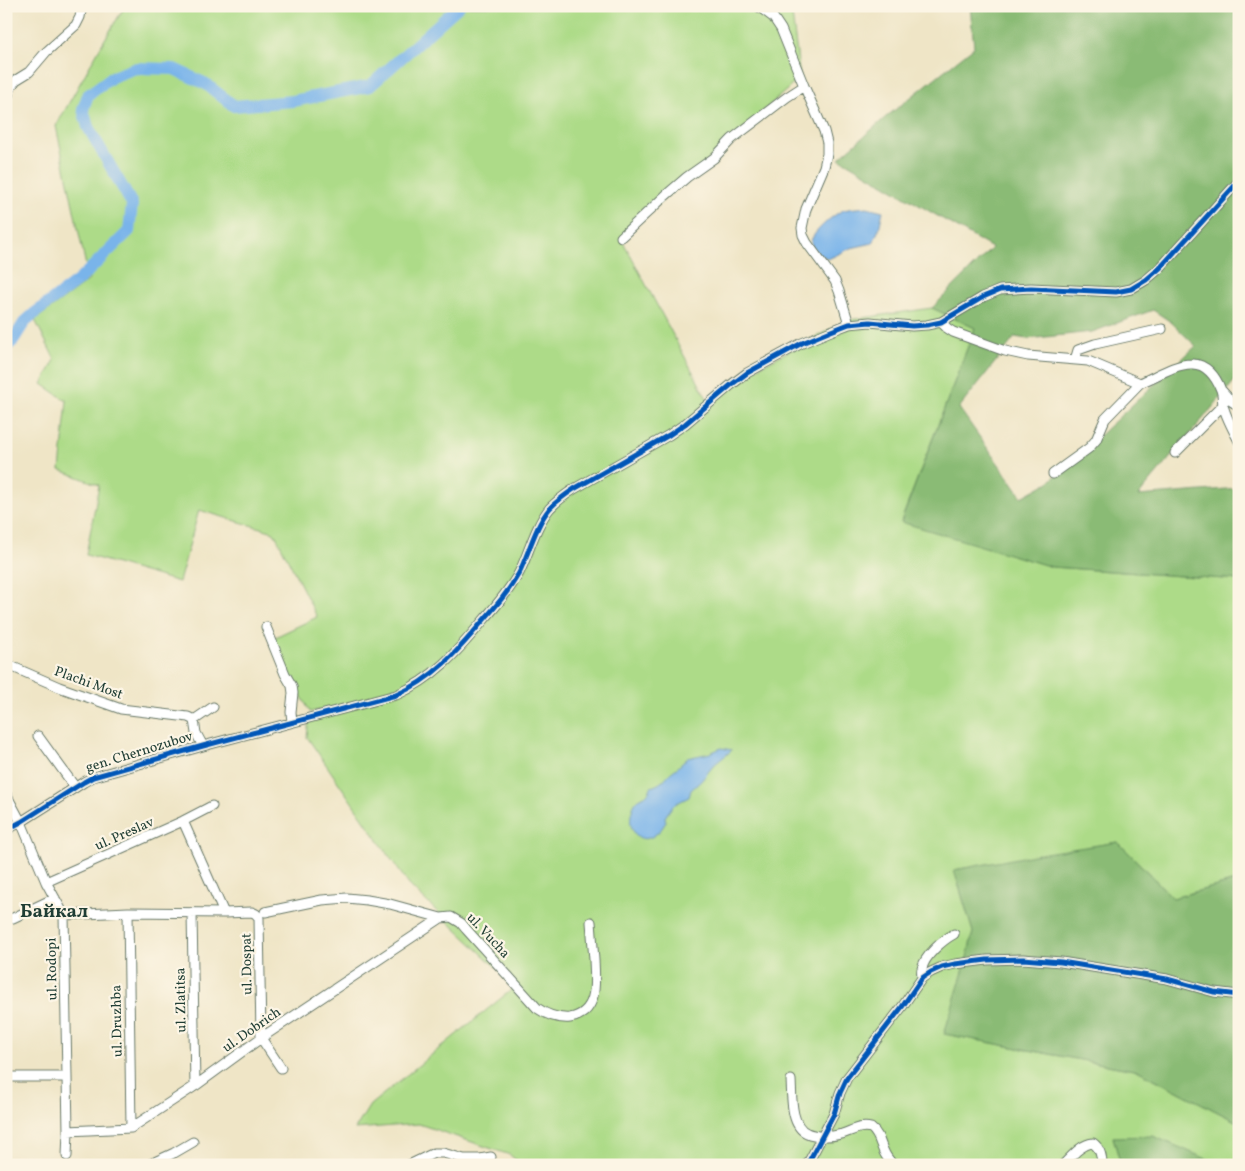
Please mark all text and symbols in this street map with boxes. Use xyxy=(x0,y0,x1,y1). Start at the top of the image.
street label: Plachi Most xyxy=(52,662,125,705)
street label: gen. Chernozubov xyxy=(83,727,196,778)
street label: ul. Preslav xyxy=(92,813,158,856)
district label: Байкал xyxy=(20,899,88,925)
street label: ul. Vucha xyxy=(462,909,514,963)
street label: ul. Dospat xyxy=(237,933,258,995)
street label: ul. Rodopi xyxy=(42,938,63,1000)
street label: ul. Zlatitsa xyxy=(171,967,192,1033)
street label: ul. Druzhba xyxy=(107,985,128,1057)
street label: ul. Dobrich xyxy=(219,1003,285,1057)

